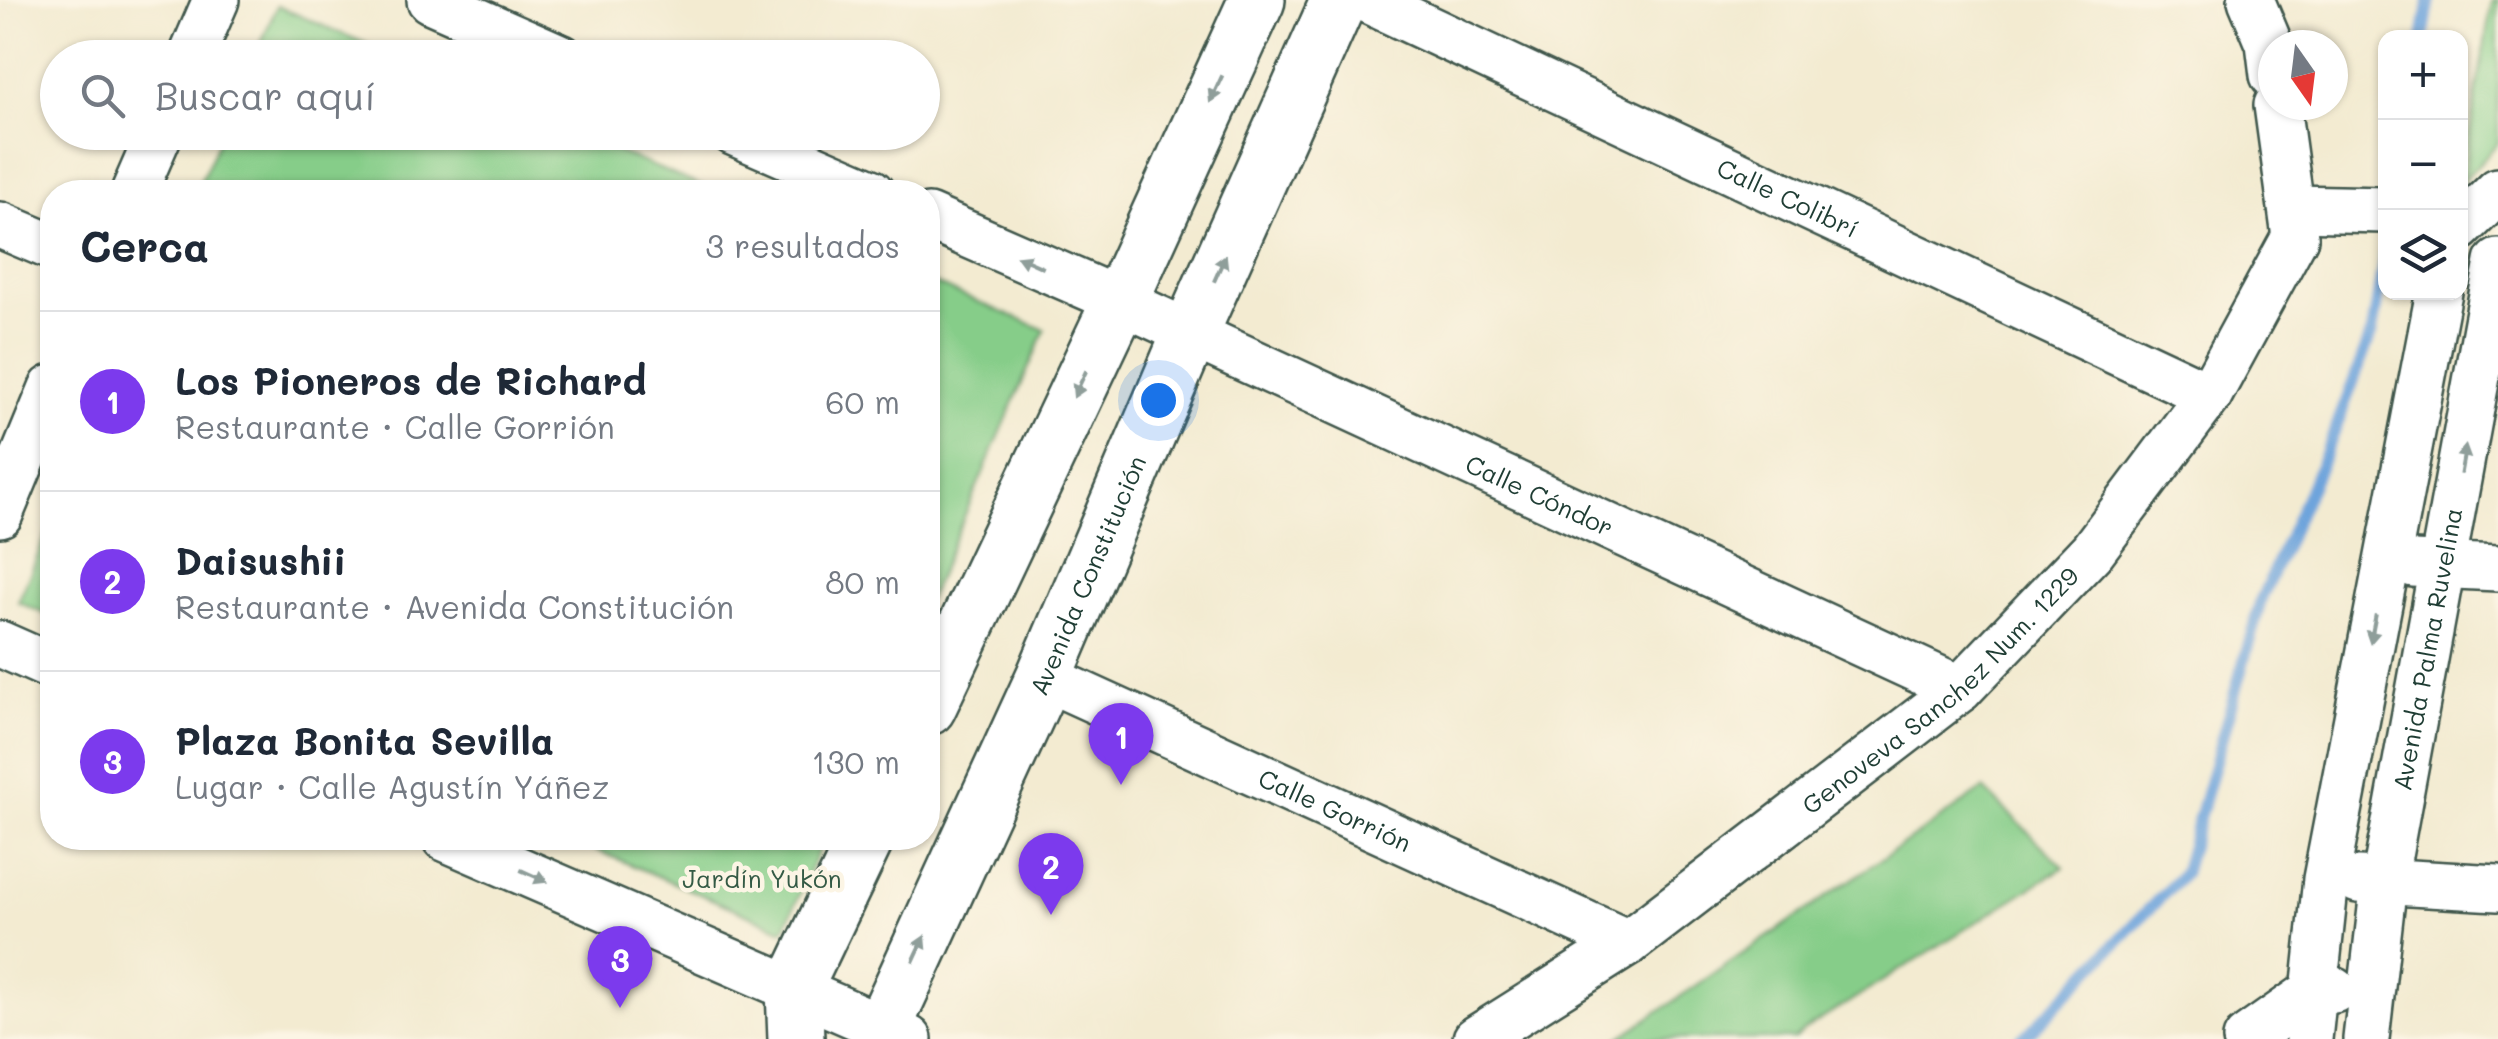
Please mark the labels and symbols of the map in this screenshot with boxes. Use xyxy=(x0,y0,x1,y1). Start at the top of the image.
north arrow xyxy=(2258,30,2348,120)
one-way arrow xyxy=(1208,75,1225,104)
street label: Calle Colibrí xyxy=(1712,151,1864,244)
one-way arrow xyxy=(1211,253,1228,282)
one-way arrow xyxy=(1015,254,1045,270)
one-way arrow xyxy=(1072,370,1089,399)
your location xyxy=(1133,375,1184,426)
one-way arrow xyxy=(2456,444,2471,475)
street label: Calle Cóndor xyxy=(1461,447,1619,543)
street label: Avenida Constitución xyxy=(1022,450,1153,700)
street label: Avenida Palma Ruvelina xyxy=(2385,505,2469,793)
street label: Genoveva Sanchez Num. 1229 xyxy=(1795,559,2085,820)
one-way arrow xyxy=(2365,613,2381,644)
pin: 1 xyxy=(1088,702,1154,785)
street label: Calle Gorrión xyxy=(1254,761,1417,858)
pin: 2 xyxy=(1018,832,1084,915)
park label: Jardín Yukón xyxy=(682,862,842,894)
one-way arrow xyxy=(520,868,549,884)
pin: 3 xyxy=(588,926,652,1008)
one-way arrow xyxy=(910,934,927,963)

